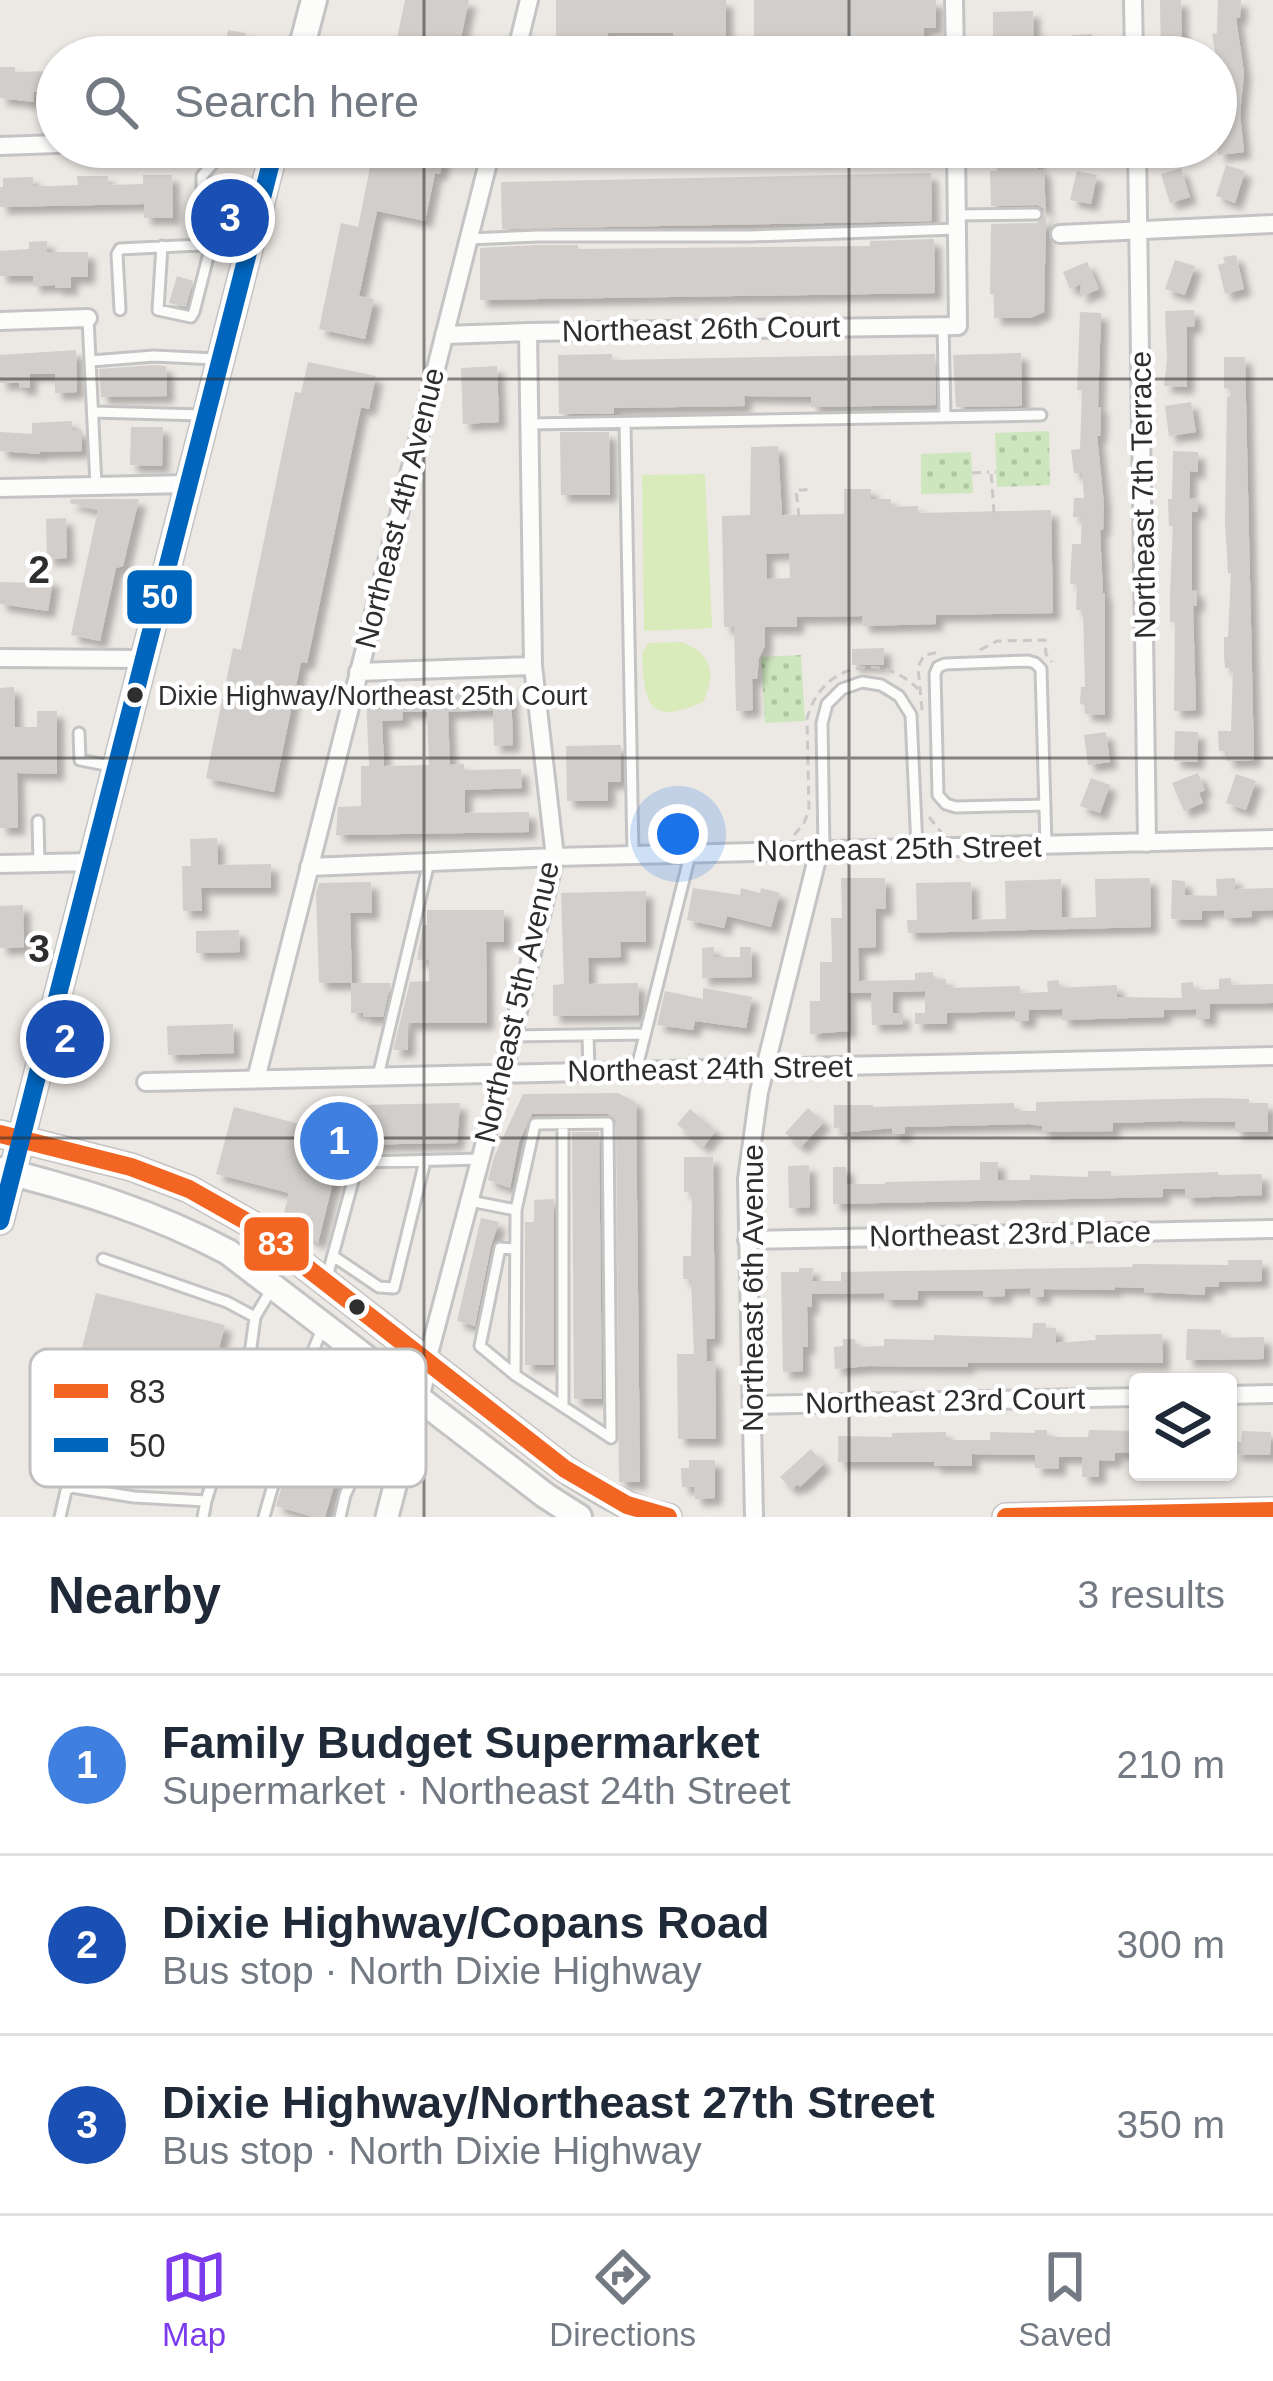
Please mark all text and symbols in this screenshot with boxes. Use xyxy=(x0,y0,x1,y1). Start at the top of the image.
search box xyxy=(36,36,1237,168)
icon: search xyxy=(78,69,144,135)
text: Search here xyxy=(174,76,419,127)
pin: 3 xyxy=(191,173,269,263)
street label: Northeast 26th Court xyxy=(561,310,841,347)
street label: Northeast 7th Terrace xyxy=(1123,351,1162,639)
street label: Northeast 4th Avenue xyxy=(349,364,450,652)
text: 2 xyxy=(28,548,50,591)
line badge: 50 xyxy=(125,568,194,626)
text: 50 xyxy=(142,578,178,615)
place label: Dixie Highway/Northeast 25th Court xyxy=(158,681,588,711)
marker: Dixie Highway/Northeast 25th Court xyxy=(124,684,146,706)
your location xyxy=(648,804,708,864)
street label: Northeast 25th Street xyxy=(756,830,1042,867)
street label: Northeast 5th Avenue xyxy=(468,858,565,1146)
text: 3 xyxy=(28,927,50,970)
pin: 2 xyxy=(26,994,104,1084)
street label: Northeast 24th Street xyxy=(567,1050,853,1087)
pin: 1 xyxy=(300,1096,378,1186)
street label: Northeast 6th Avenue xyxy=(736,1144,769,1432)
line badge: 83 xyxy=(242,1215,311,1273)
street label: Northeast 23rd Place xyxy=(869,1215,1151,1252)
text: 83 xyxy=(258,1225,294,1262)
unlabelled marker xyxy=(346,1296,368,1318)
legend xyxy=(30,1349,426,1487)
text: 83 xyxy=(129,1373,166,1410)
map controls xyxy=(1129,1373,1237,1481)
button: layers xyxy=(1129,1373,1237,1481)
street label: Northeast 23rd Court xyxy=(805,1382,1086,1419)
text: 50 xyxy=(129,1427,166,1464)
text: Nearby xyxy=(48,1567,221,1624)
text: 3 results xyxy=(1078,1573,1225,1616)
text: Family Budget Supermarket xyxy=(162,1717,760,1768)
text: 1 xyxy=(76,1743,98,1786)
text: 210 m xyxy=(1117,1743,1225,1786)
text: Supermarket · Northeast 24th Street xyxy=(162,1769,791,1812)
text: Dixie Highway/Copans Road xyxy=(162,1897,770,1948)
text: 2 xyxy=(76,1923,98,1966)
text: 300 m xyxy=(1117,1923,1225,1966)
text: Bus stop · North Dixie Highway xyxy=(162,1949,702,1992)
text: Dixie Highway/Northeast 27th Street xyxy=(162,2077,935,2128)
text: 3 xyxy=(76,2103,98,2146)
text: 350 m xyxy=(1117,2103,1225,2146)
text: Bus stop · North Dixie Highway xyxy=(162,2129,702,2172)
tab: Map xyxy=(161,2244,227,2354)
tab: Directions xyxy=(549,2244,696,2354)
tab: Saved xyxy=(1018,2244,1112,2354)

